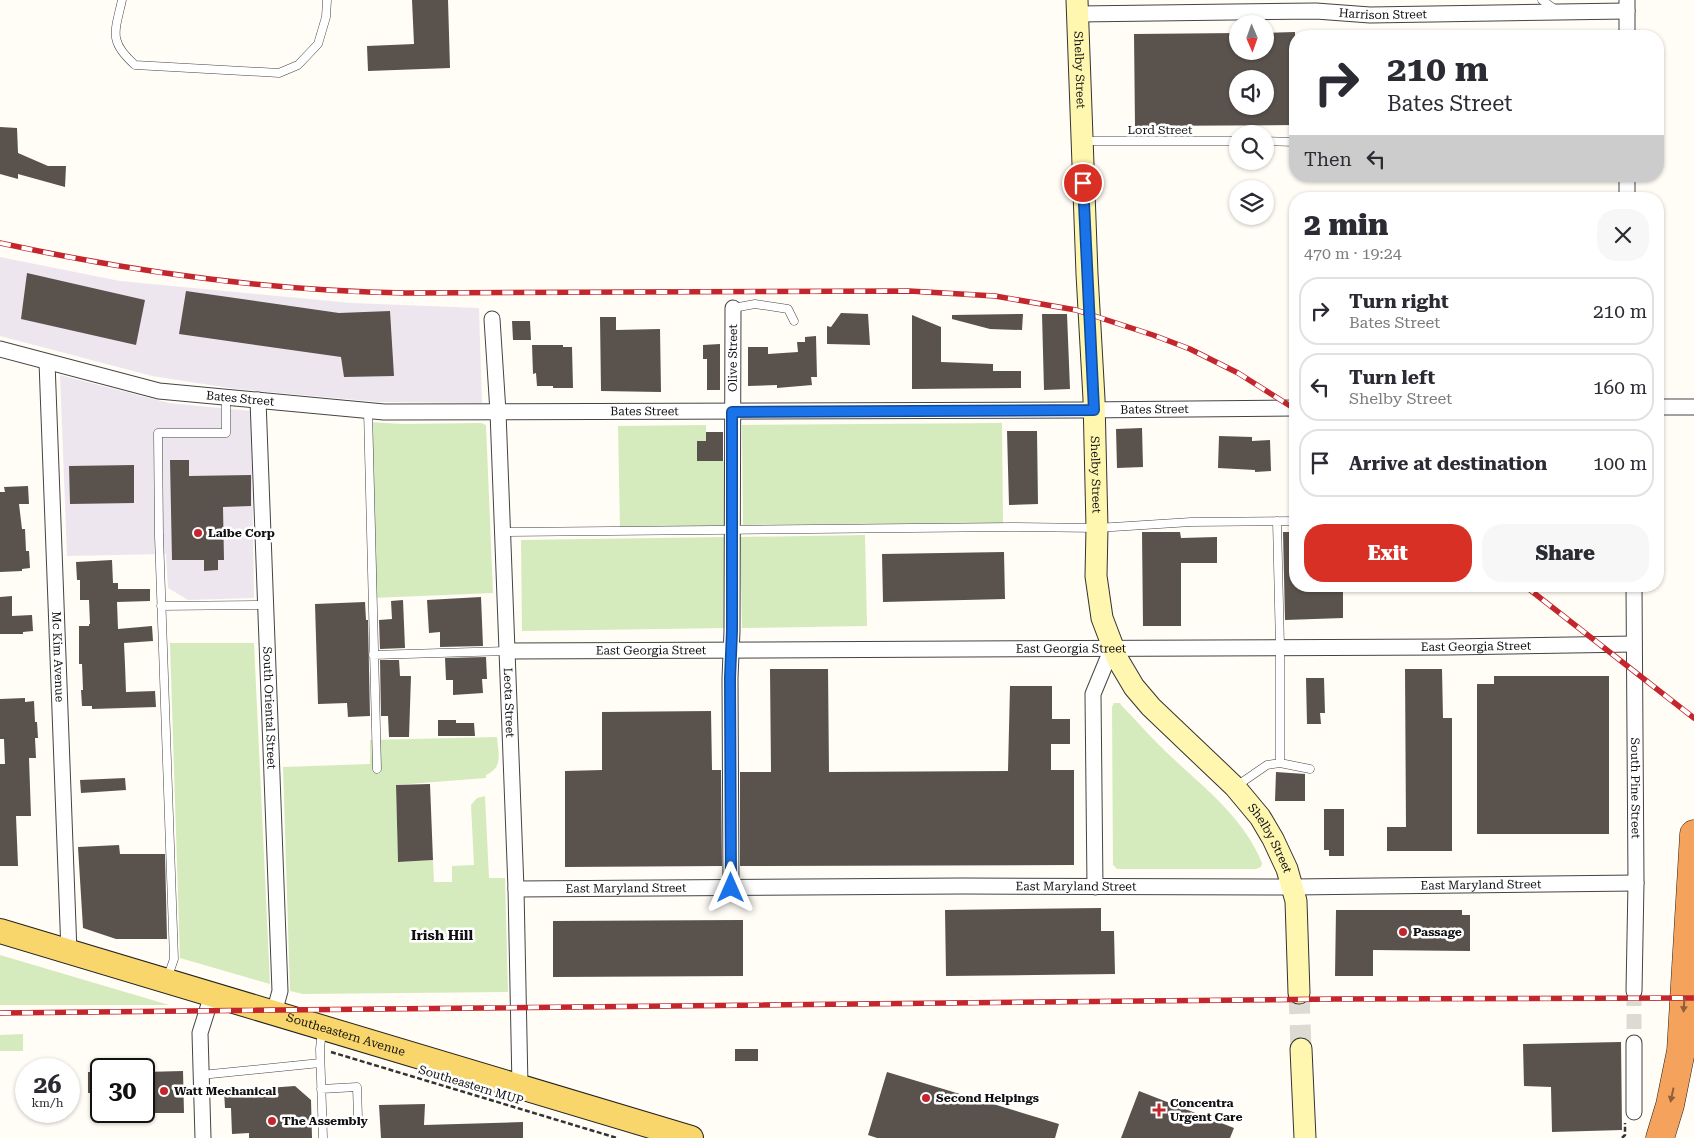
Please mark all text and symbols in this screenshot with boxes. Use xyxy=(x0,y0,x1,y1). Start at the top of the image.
street label: Harrison Street xyxy=(1338,6,1428,22)
north arrow xyxy=(1229,15,1274,60)
map controls xyxy=(1229,15,1274,225)
street label: Shelby Street xyxy=(1071,31,1088,109)
text: 210 m xyxy=(1387,49,1488,90)
icon: right xyxy=(1304,50,1369,115)
button: sound xyxy=(1229,70,1274,115)
text: Bates Street xyxy=(1387,91,1513,116)
street label: Lord Street xyxy=(1128,123,1193,137)
button: search xyxy=(1229,125,1274,170)
icon: left xyxy=(1362,145,1390,173)
text: Then xyxy=(1304,148,1352,171)
pin xyxy=(1062,162,1104,204)
icon: arrive xyxy=(1069,169,1097,197)
button: layers xyxy=(1229,180,1274,225)
text: 2 min xyxy=(1304,207,1388,242)
button: close xyxy=(1597,209,1649,261)
text: 470 m · 19:24 xyxy=(1304,244,1402,263)
text: Turn right xyxy=(1349,290,1449,313)
icon: right xyxy=(1306,297,1334,325)
text: 210 m xyxy=(1593,300,1647,323)
text: Bates Street xyxy=(1349,313,1440,332)
street label: Olive Street xyxy=(726,324,740,392)
text: Turn left xyxy=(1349,366,1435,389)
icon: left xyxy=(1306,373,1334,401)
text: 160 m xyxy=(1593,376,1647,399)
street label: Bates Street xyxy=(205,388,275,409)
text: Shelby Street xyxy=(1349,389,1452,408)
street label: Bates Street xyxy=(1120,402,1189,417)
street label: Bates Street xyxy=(610,404,679,418)
street label: Shelby Street xyxy=(1088,436,1104,514)
icon: arrive xyxy=(1306,449,1334,477)
text: Arrive at destination xyxy=(1349,452,1547,475)
text: 100 m xyxy=(1593,452,1647,475)
button: Exit xyxy=(1304,524,1472,582)
button: Share xyxy=(1482,524,1649,582)
place label: Laibe Corp xyxy=(208,526,275,540)
marker: Laibe Corp xyxy=(192,527,204,539)
street label: Mc Kim Avenue xyxy=(49,611,67,703)
street label: East Georgia Street xyxy=(1421,639,1532,654)
street label: East Georgia Street xyxy=(1016,641,1127,656)
street label: East Georgia Street xyxy=(596,643,707,658)
street label: South Oriental Street xyxy=(260,646,279,770)
street label: Leota Street xyxy=(501,667,517,738)
street label: South Pine Street xyxy=(1628,737,1643,839)
street label: Shelby Street xyxy=(1245,801,1295,875)
position arrow xyxy=(704,861,756,913)
street label: East Maryland Street xyxy=(1420,877,1542,893)
street label: East Maryland Street xyxy=(1016,879,1137,894)
street label: East Maryland Street xyxy=(566,881,687,896)
place label: Passage xyxy=(1413,925,1462,939)
marker: Passage xyxy=(1397,926,1409,938)
district label: Irish Hill xyxy=(411,927,473,943)
one-way arrow xyxy=(1680,997,1688,1013)
street label: Southeastern Avenue xyxy=(285,1010,407,1059)
speed limit sign: 30 xyxy=(90,1058,155,1123)
street label: Southeastern MUP xyxy=(417,1062,525,1108)
text: 26 xyxy=(33,1070,62,1099)
place label: Watt Mechanical xyxy=(174,1084,276,1098)
marker: Watt Mechanical xyxy=(158,1085,170,1097)
one-way arrow xyxy=(1668,1088,1676,1103)
place label: Second Helpings xyxy=(936,1091,1039,1105)
marker: Second Helpings xyxy=(920,1092,932,1104)
text: km/h xyxy=(31,1096,64,1110)
place label: Concentra Urgent Care xyxy=(1170,1096,1242,1124)
marker: Concentra Urgent Care xyxy=(1152,1103,1166,1117)
place label: The Assembly xyxy=(282,1114,369,1128)
marker: The Assembly xyxy=(266,1115,278,1127)

